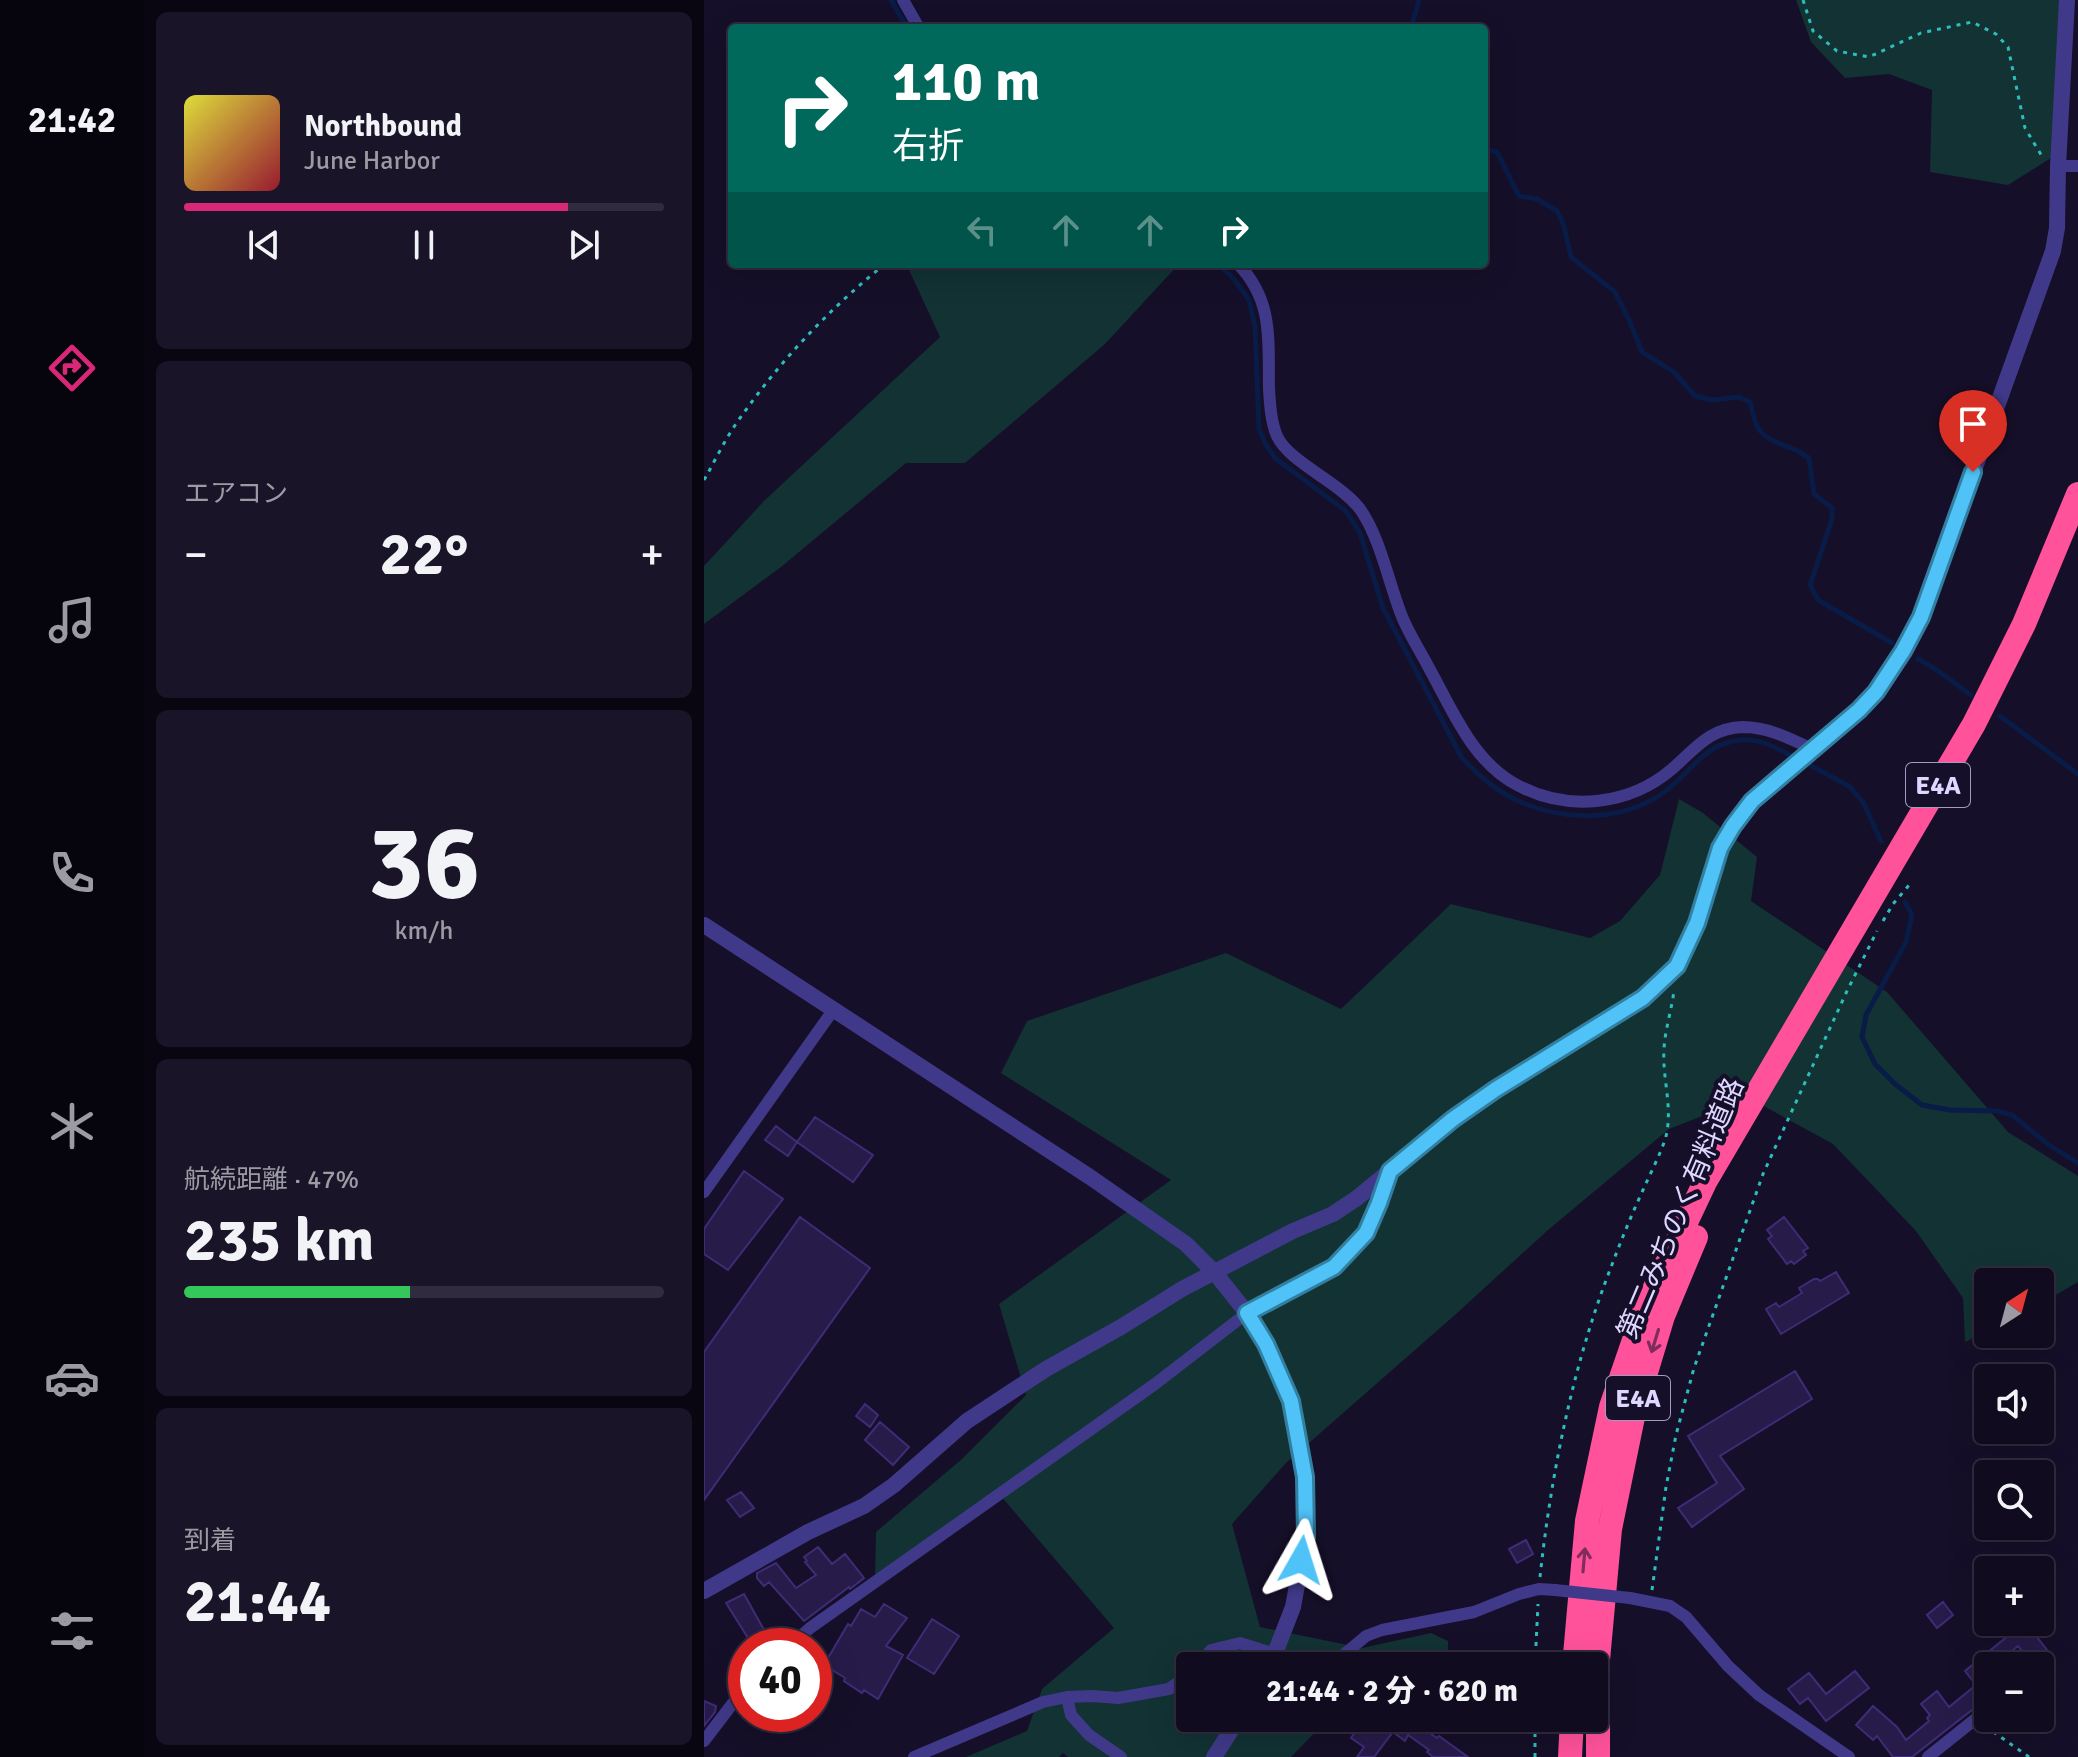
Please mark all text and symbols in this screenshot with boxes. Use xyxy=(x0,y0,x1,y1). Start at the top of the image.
text: 110 m xyxy=(892,47,1040,116)
icon: right xyxy=(760,56,864,160)
text: 21:42 xyxy=(28,98,116,143)
text: Northbound xyxy=(304,108,462,145)
text: 右折 xyxy=(892,124,964,169)
text: June Harbor xyxy=(304,145,440,177)
icon: left xyxy=(960,208,1004,252)
icon: ahead xyxy=(1044,208,1088,252)
icon: ahead xyxy=(1128,208,1172,252)
icon: right xyxy=(1212,208,1256,252)
icon: previous xyxy=(242,223,286,267)
icon: pause xyxy=(402,223,446,267)
icon: next xyxy=(562,223,606,267)
icon: directions xyxy=(44,340,100,396)
pin xyxy=(1939,390,2007,472)
icon: arrive xyxy=(1951,402,1995,446)
text: エアコン xyxy=(184,478,288,510)
text: 22° xyxy=(380,518,468,592)
text: − xyxy=(184,528,208,582)
text: + xyxy=(640,528,664,582)
icon: music xyxy=(44,592,100,648)
road number: E4A xyxy=(1906,763,1970,807)
text: 36 xyxy=(368,799,480,927)
icon: phone xyxy=(44,845,100,901)
text: km/h xyxy=(395,915,453,947)
street label: 第二みちのく有料道路 xyxy=(1611,1073,1751,1344)
icon: climate xyxy=(44,1098,100,1154)
text: 航続距離 · 47% xyxy=(184,1164,359,1196)
text: 235 km xyxy=(184,1204,374,1278)
north arrow xyxy=(1974,1268,2054,1348)
map controls xyxy=(1974,1268,2054,1732)
one-way arrow xyxy=(1647,1327,1662,1353)
icon: car xyxy=(44,1350,100,1406)
button: sound xyxy=(1974,1364,2054,1444)
road number: E4A xyxy=(1606,1376,1670,1420)
button: search xyxy=(1974,1460,2054,1540)
position arrow xyxy=(1259,1518,1343,1602)
text: 到着 xyxy=(184,1525,236,1557)
one-way arrow xyxy=(1576,1547,1591,1574)
button: + xyxy=(1974,1556,2054,1636)
text: 21:44 xyxy=(184,1565,331,1639)
icon: filters xyxy=(44,1603,100,1659)
speed limit sign: 40 xyxy=(728,1628,832,1732)
button: − xyxy=(1974,1652,2054,1732)
text: 21:44 · 2 分 · 620 m xyxy=(1266,1673,1518,1710)

